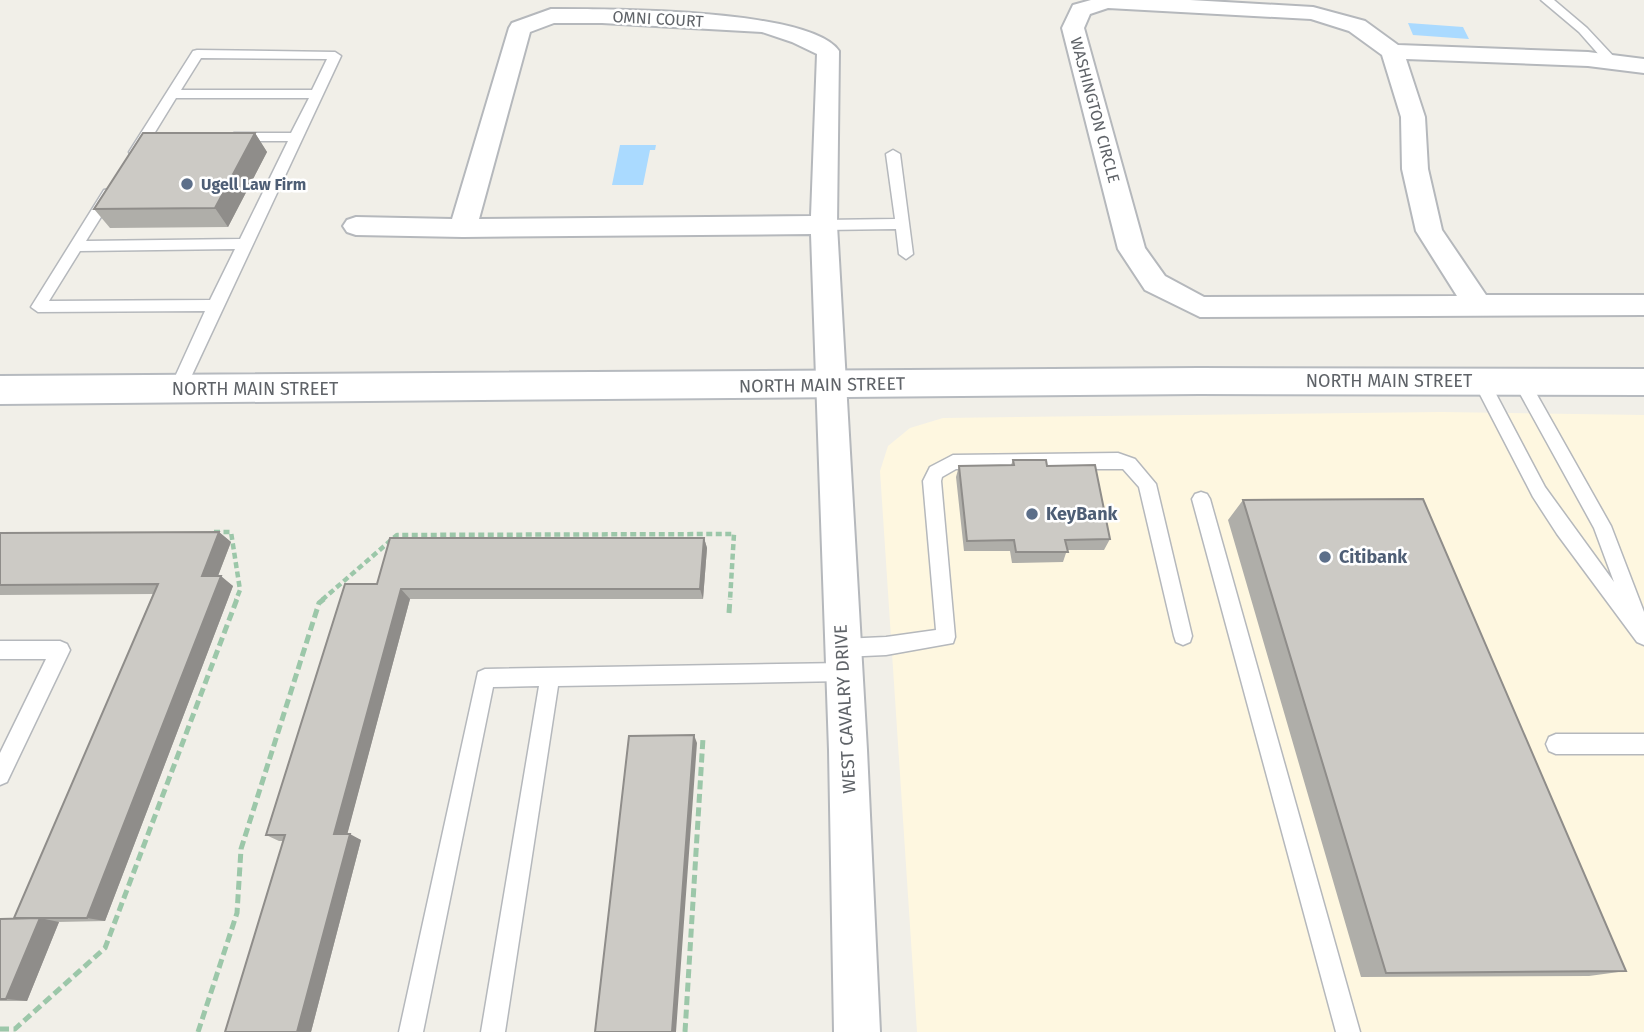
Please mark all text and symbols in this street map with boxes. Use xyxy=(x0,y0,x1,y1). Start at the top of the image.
street label: OMNI COURT xyxy=(612,7,705,31)
street label: WASHINGTON CIRCLE xyxy=(1066,35,1124,185)
place label: Ugell Law Firm xyxy=(201,175,306,194)
marker: Ugell Law Firm xyxy=(179,176,195,192)
street label: NORTH MAIN STREET xyxy=(1306,370,1473,392)
street label: NORTH MAIN STREET xyxy=(739,373,906,397)
street label: NORTH MAIN STREET xyxy=(172,378,339,400)
place label: KeyBank xyxy=(1046,503,1119,525)
marker: KeyBank xyxy=(1024,506,1040,522)
place label: Citibank xyxy=(1339,546,1408,568)
marker: Citibank xyxy=(1317,549,1333,565)
street label: WEST CAVALRY DRIVE xyxy=(830,624,860,794)

